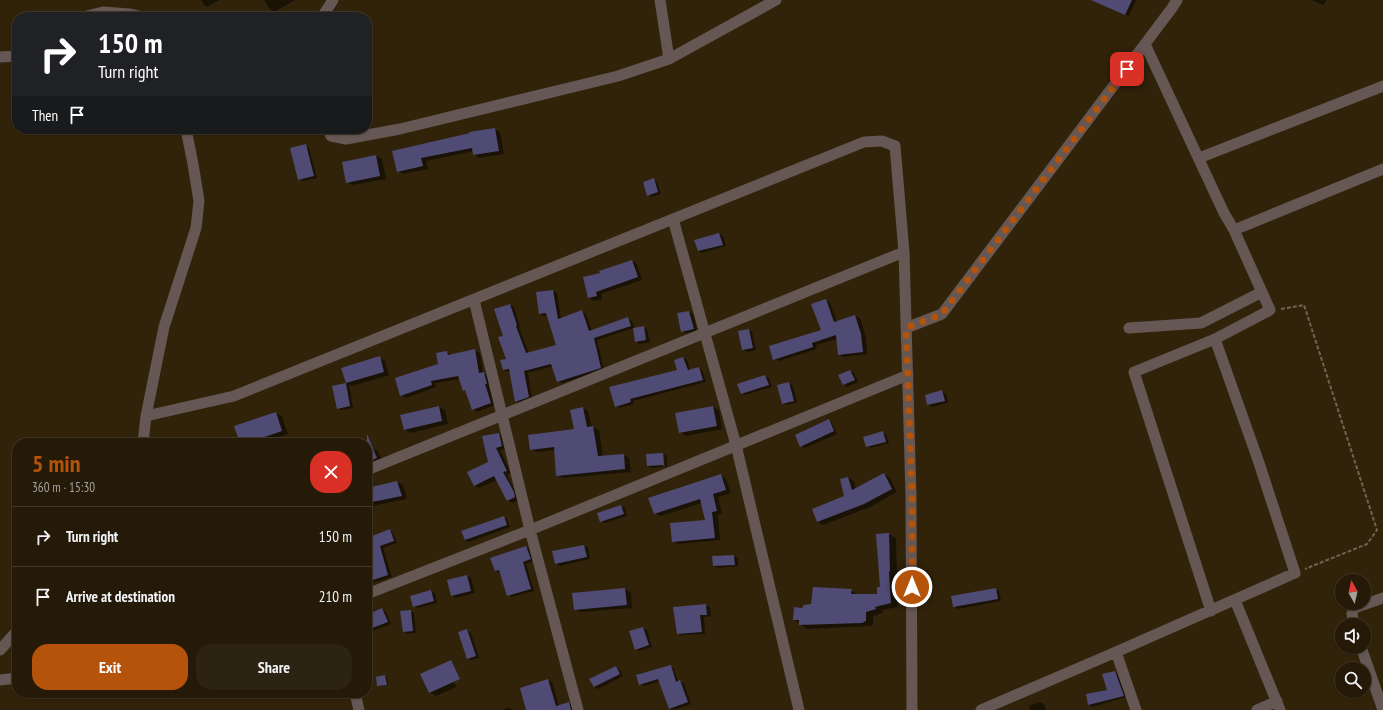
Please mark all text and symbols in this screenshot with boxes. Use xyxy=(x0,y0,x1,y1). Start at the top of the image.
text: 150 m xyxy=(98,24,162,61)
icon: right xyxy=(32,28,84,80)
pin xyxy=(1110,52,1144,86)
icon: arrive xyxy=(1116,58,1138,80)
text: Turn right xyxy=(98,60,158,83)
icon: arrive xyxy=(66,104,88,126)
text: Then xyxy=(32,106,58,125)
text: 5 min xyxy=(32,448,80,479)
button: close xyxy=(310,451,352,493)
text: 360 m · 15:30 xyxy=(32,479,95,496)
icon: right xyxy=(32,526,54,548)
text: Turn right xyxy=(66,527,118,546)
text: 150 m xyxy=(319,527,352,546)
position arrow xyxy=(891,566,933,608)
north arrow xyxy=(1335,574,1371,610)
map controls xyxy=(1335,574,1371,698)
icon: arrive xyxy=(32,586,54,608)
text: Arrive at destination xyxy=(66,587,175,606)
text: 210 m xyxy=(319,587,352,606)
button: sound xyxy=(1335,618,1371,654)
button: Exit xyxy=(32,644,188,690)
button: Share xyxy=(196,644,352,690)
button: search xyxy=(1335,662,1371,698)

